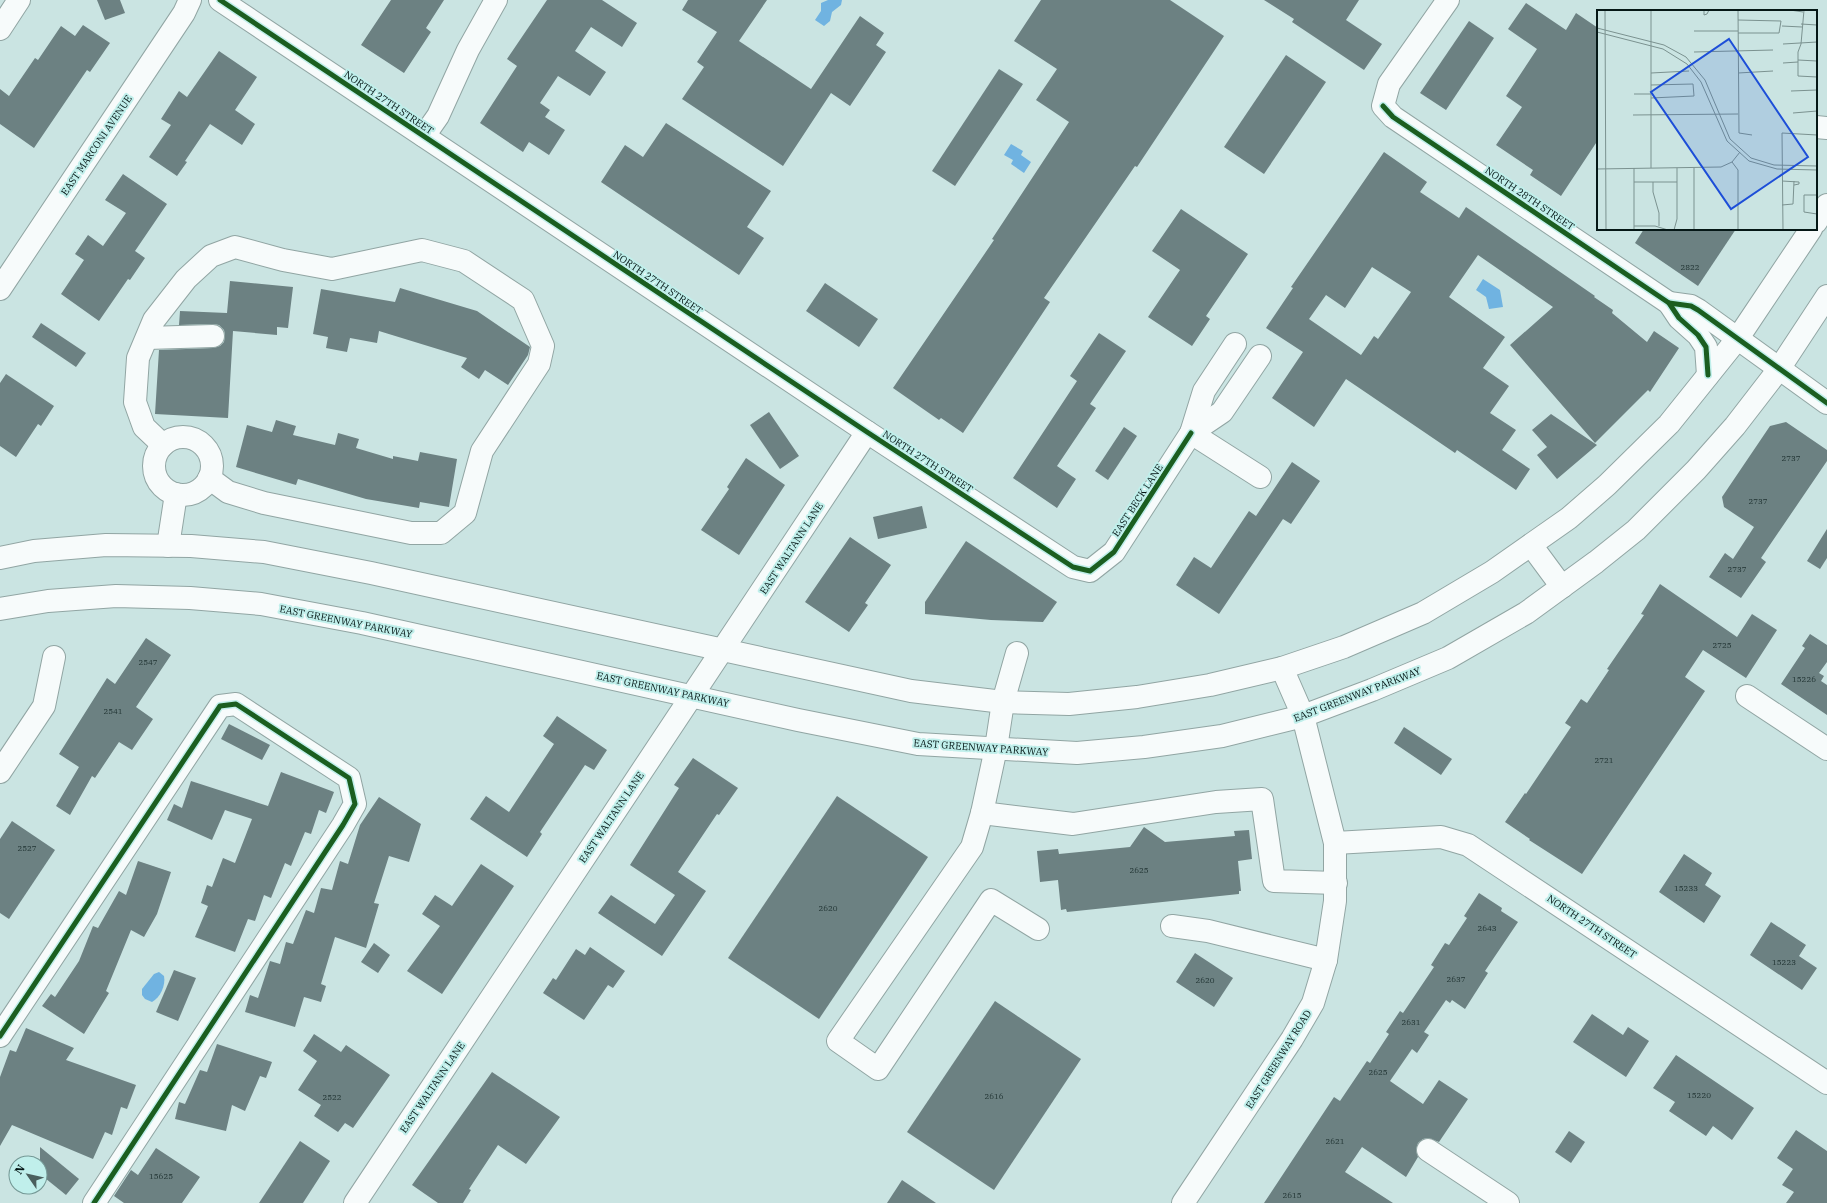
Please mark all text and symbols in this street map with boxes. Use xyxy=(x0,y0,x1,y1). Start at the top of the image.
inset map xyxy=(1597,10,1817,230)
street label: NORTH 27TH STREET xyxy=(341,68,436,137)
street label: EAST MARCONI AVENUE xyxy=(58,93,135,198)
street label: NORTH 28TH STREET xyxy=(1482,164,1577,233)
street label: NORTH 27TH STREET xyxy=(610,248,705,317)
house number: 2822 xyxy=(1680,262,1700,272)
street label: NORTH 27TH STREET xyxy=(880,427,976,496)
house number: 2737 xyxy=(1781,453,1801,463)
street label: EAST BECK LANE xyxy=(1109,462,1166,539)
house number: 2737 xyxy=(1748,496,1768,506)
street label: EAST WALTANN LANE xyxy=(757,500,826,597)
house number: 2737 xyxy=(1727,564,1747,574)
street label: EAST GREENWAY PARKWAY xyxy=(278,602,414,641)
house number: 2725 xyxy=(1712,640,1732,650)
house number: 2547 xyxy=(138,657,158,667)
street label: EAST GREENWAY PARKWAY xyxy=(1292,664,1423,725)
street label: EAST GREENWAY PARKWAY xyxy=(595,669,731,710)
house number: 15226 xyxy=(1792,674,1816,684)
house number: 2541 xyxy=(103,706,123,716)
street label: EAST GREENWAY PARKWAY xyxy=(913,736,1049,759)
house number: 2721 xyxy=(1594,755,1614,765)
street label: EAST WALTANN LANE xyxy=(576,769,647,865)
house number: 2527 xyxy=(17,843,37,853)
house number: 2625 xyxy=(1129,865,1149,875)
house number: 15233 xyxy=(1674,883,1698,893)
street label: NORTH 27TH STREET xyxy=(1544,892,1639,961)
house number: 2620 xyxy=(818,903,838,913)
house number: 2643 xyxy=(1477,923,1497,933)
house number: 15223 xyxy=(1772,957,1796,967)
house number: 2637 xyxy=(1446,974,1466,984)
house number: 2620 xyxy=(1195,975,1215,985)
street label: EAST GREENWAY ROAD xyxy=(1243,1007,1314,1111)
house number: 2631 xyxy=(1401,1017,1421,1027)
street label: EAST WALTANN LANE xyxy=(397,1039,468,1135)
house number: 2625 xyxy=(1368,1067,1388,1077)
house number: 15220 xyxy=(1687,1090,1711,1100)
house number: 2616 xyxy=(984,1091,1004,1101)
house number: 2522 xyxy=(322,1092,342,1102)
house number: 2621 xyxy=(1325,1136,1345,1146)
north arrow xyxy=(8,1155,48,1195)
text: N xyxy=(11,1162,28,1177)
house number: 15625 xyxy=(149,1171,173,1181)
house number: 2615 xyxy=(1282,1190,1302,1200)

